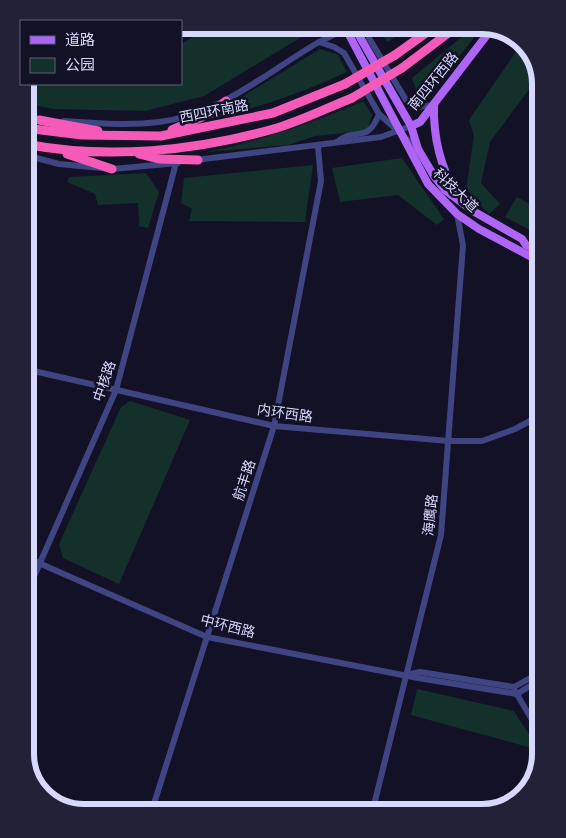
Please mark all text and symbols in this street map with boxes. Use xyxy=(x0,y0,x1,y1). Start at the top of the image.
legend xyxy=(20,20,182,85)
text: 道路 xyxy=(65,31,95,49)
street label: 南四环西路 xyxy=(405,49,461,113)
text: 公园 xyxy=(65,56,95,74)
street label: 西四环南路 xyxy=(178,96,250,126)
street label: 科技大道 xyxy=(430,165,482,215)
street label: 中核路 xyxy=(90,359,118,403)
street label: 内环西路 xyxy=(256,401,314,425)
street label: 航丰路 xyxy=(230,458,258,502)
street label: 海鹰路 xyxy=(420,493,440,537)
street label: 中环西路 xyxy=(199,611,257,641)

